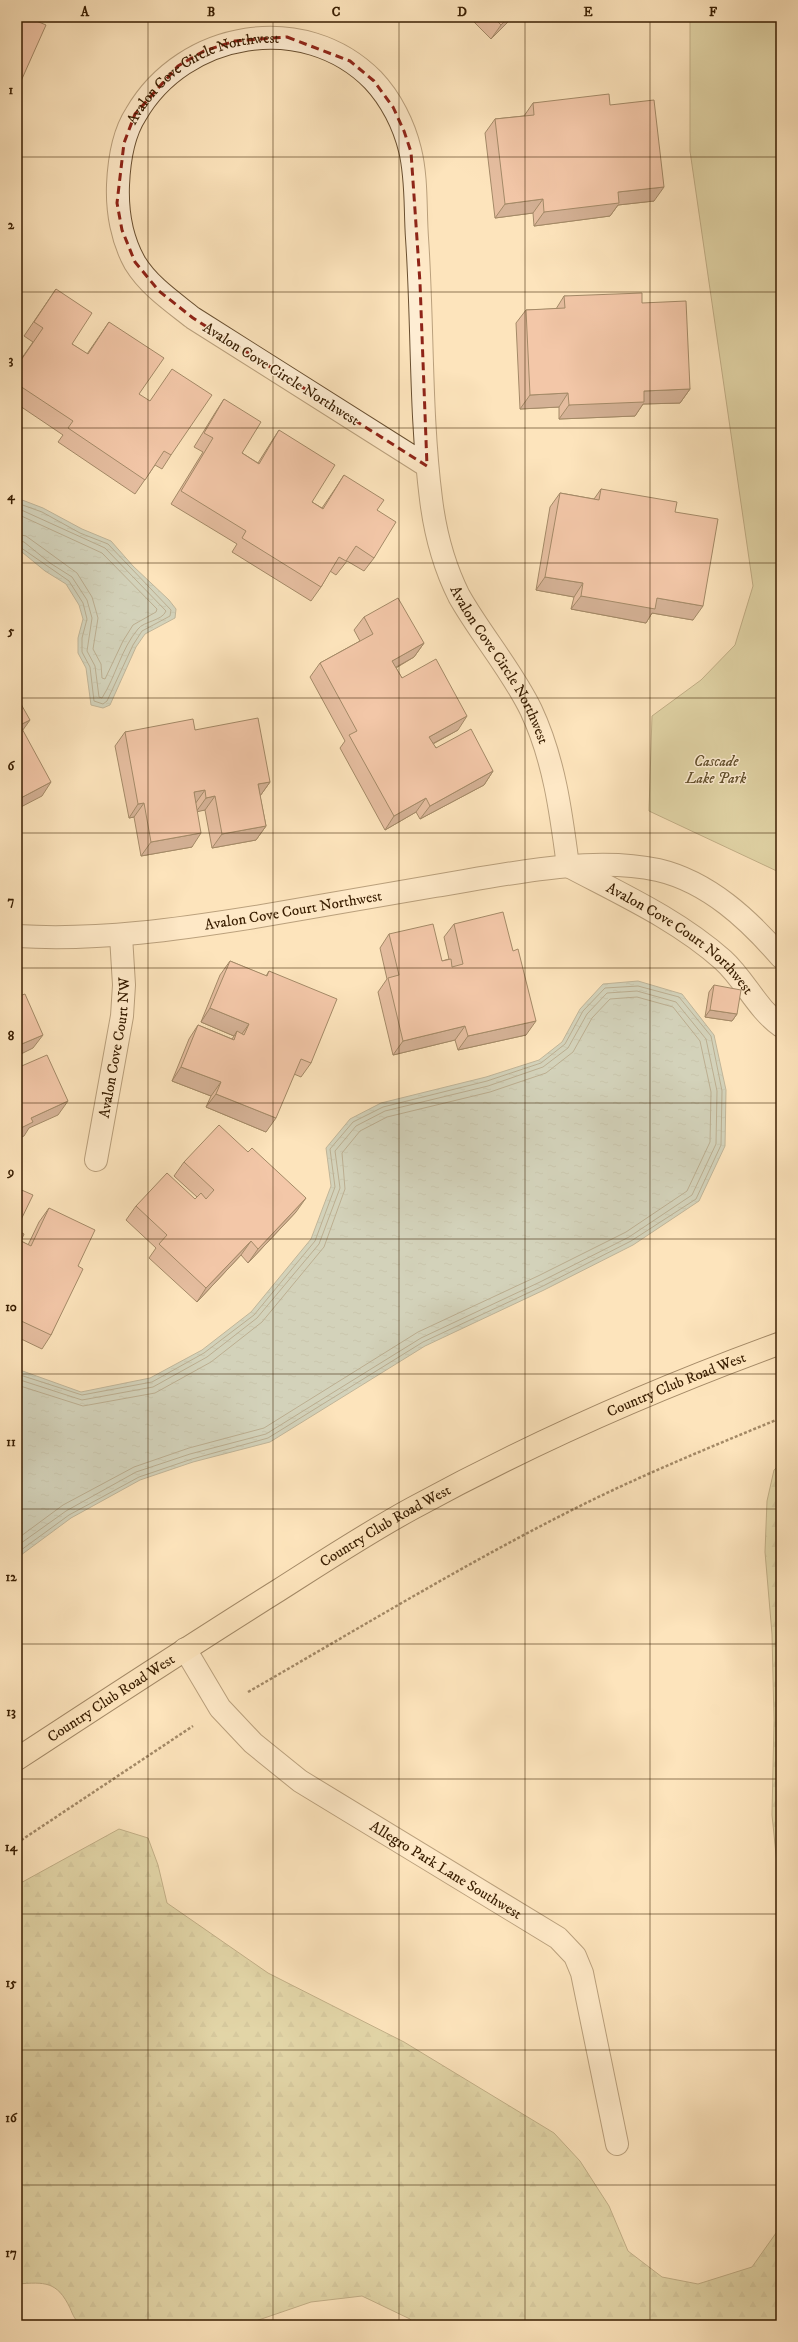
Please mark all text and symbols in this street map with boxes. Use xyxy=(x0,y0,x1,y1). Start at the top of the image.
text: A xyxy=(80,4,90,20)
text: B xyxy=(207,4,215,20)
text: C xyxy=(332,4,341,20)
text: D xyxy=(457,4,467,20)
text: E xyxy=(583,4,593,20)
text: F xyxy=(709,4,718,20)
street label: Avalon Cove Circle Northwest xyxy=(122,28,280,128)
text: 1 xyxy=(9,82,14,98)
text: 2 xyxy=(8,217,15,233)
street label: Avalon Cove Circle Northwest xyxy=(199,318,363,430)
text: 3 xyxy=(9,352,14,368)
text: 4 xyxy=(6,488,15,505)
street label: Avalon Cove Circle Northwest xyxy=(446,583,553,747)
text: 5 xyxy=(7,623,15,639)
park label: Cascade Lake Park xyxy=(685,752,747,788)
text: 6 xyxy=(8,758,16,774)
street label: Avalon Cove Court Northwest xyxy=(603,878,758,998)
street label: Avalon Cove Court Northwest xyxy=(203,886,383,934)
text: 7 xyxy=(8,893,15,909)
street label: Avalon Cove Court NW xyxy=(94,976,134,1120)
text: 8 xyxy=(8,1028,15,1044)
text: 9 xyxy=(7,1164,14,1180)
text: 10 xyxy=(5,1299,17,1315)
street label: Country Club Road West xyxy=(604,1347,748,1421)
text: 11 xyxy=(6,1434,16,1450)
street label: Country Club Road West xyxy=(316,1480,454,1571)
text: 12 xyxy=(5,1569,17,1585)
street label: Country Club Road West xyxy=(43,1649,178,1746)
text: 13 xyxy=(6,1704,16,1720)
street label: Allegro Park Lane Southwest xyxy=(366,1816,526,1923)
text: 14 xyxy=(5,1839,18,1856)
text: 15 xyxy=(5,1975,17,1991)
text: 16 xyxy=(5,2110,18,2126)
text: 17 xyxy=(5,2245,17,2261)

